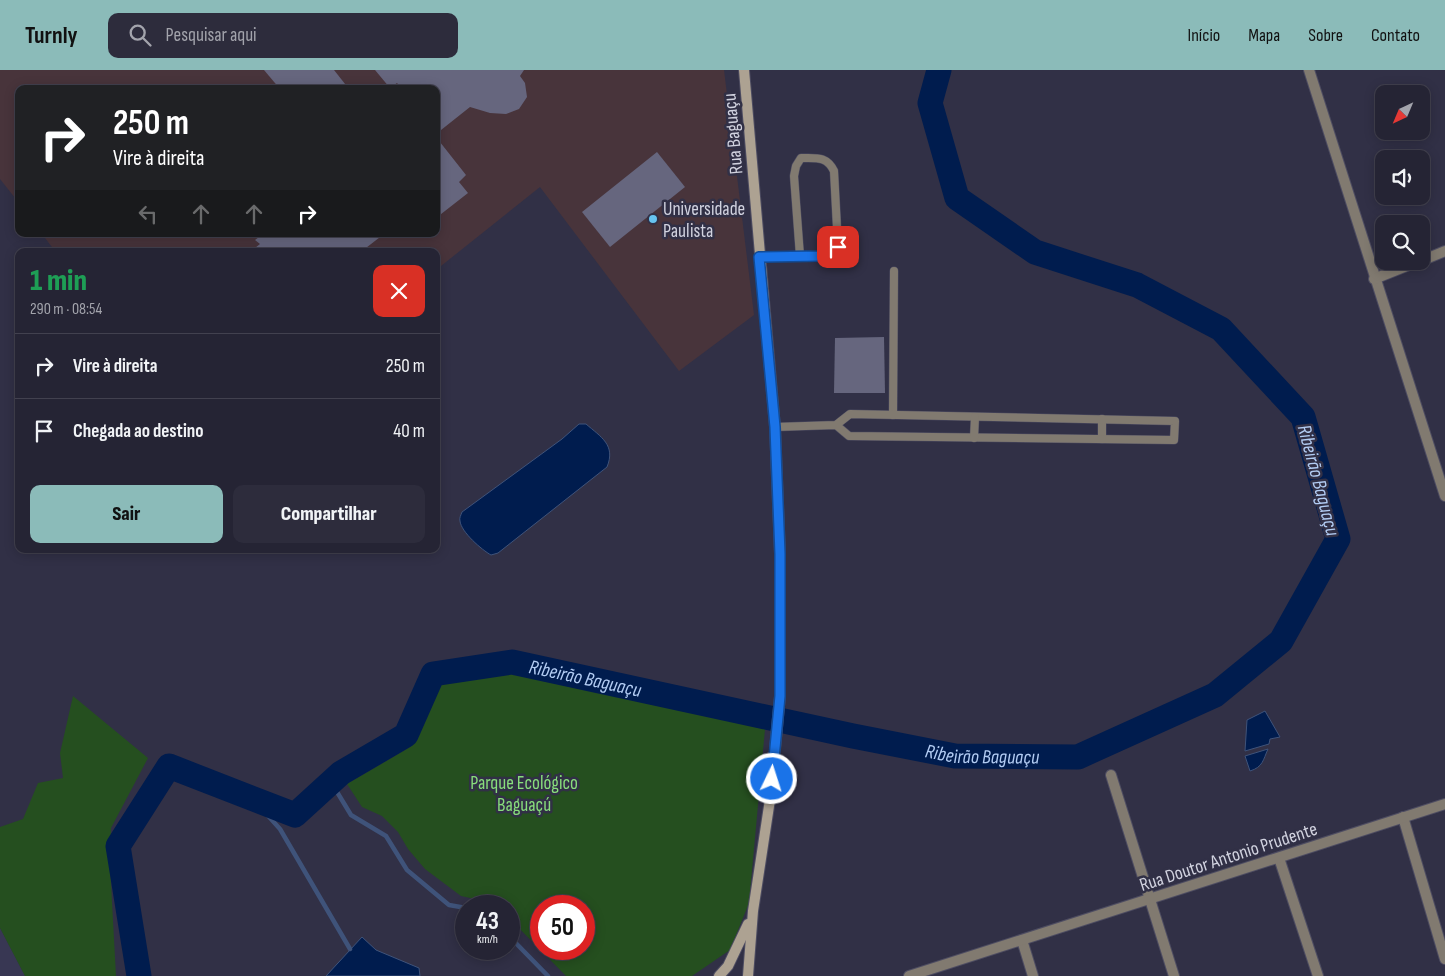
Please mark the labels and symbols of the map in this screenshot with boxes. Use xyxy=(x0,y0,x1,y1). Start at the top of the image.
north arrow xyxy=(1375,85,1430,140)
street label: Rua Baguaçu xyxy=(718,92,748,175)
place label: Universidade Paulista xyxy=(663,198,745,243)
marker: Universidade Paulista xyxy=(647,213,659,225)
pin xyxy=(817,226,859,268)
water label: Ribeirão Baguaçu xyxy=(1292,422,1345,539)
water label: Ribeirão Baguaçu xyxy=(527,655,644,703)
water label: Ribeirão Baguaçu xyxy=(923,739,1040,770)
position arrow xyxy=(745,752,797,804)
park label: Parque Ecológico Baguaçú xyxy=(470,772,578,817)
street label: Rua Doutor Antonio Prudente xyxy=(1137,818,1320,897)
speed limit sign: 50 xyxy=(530,895,595,960)

